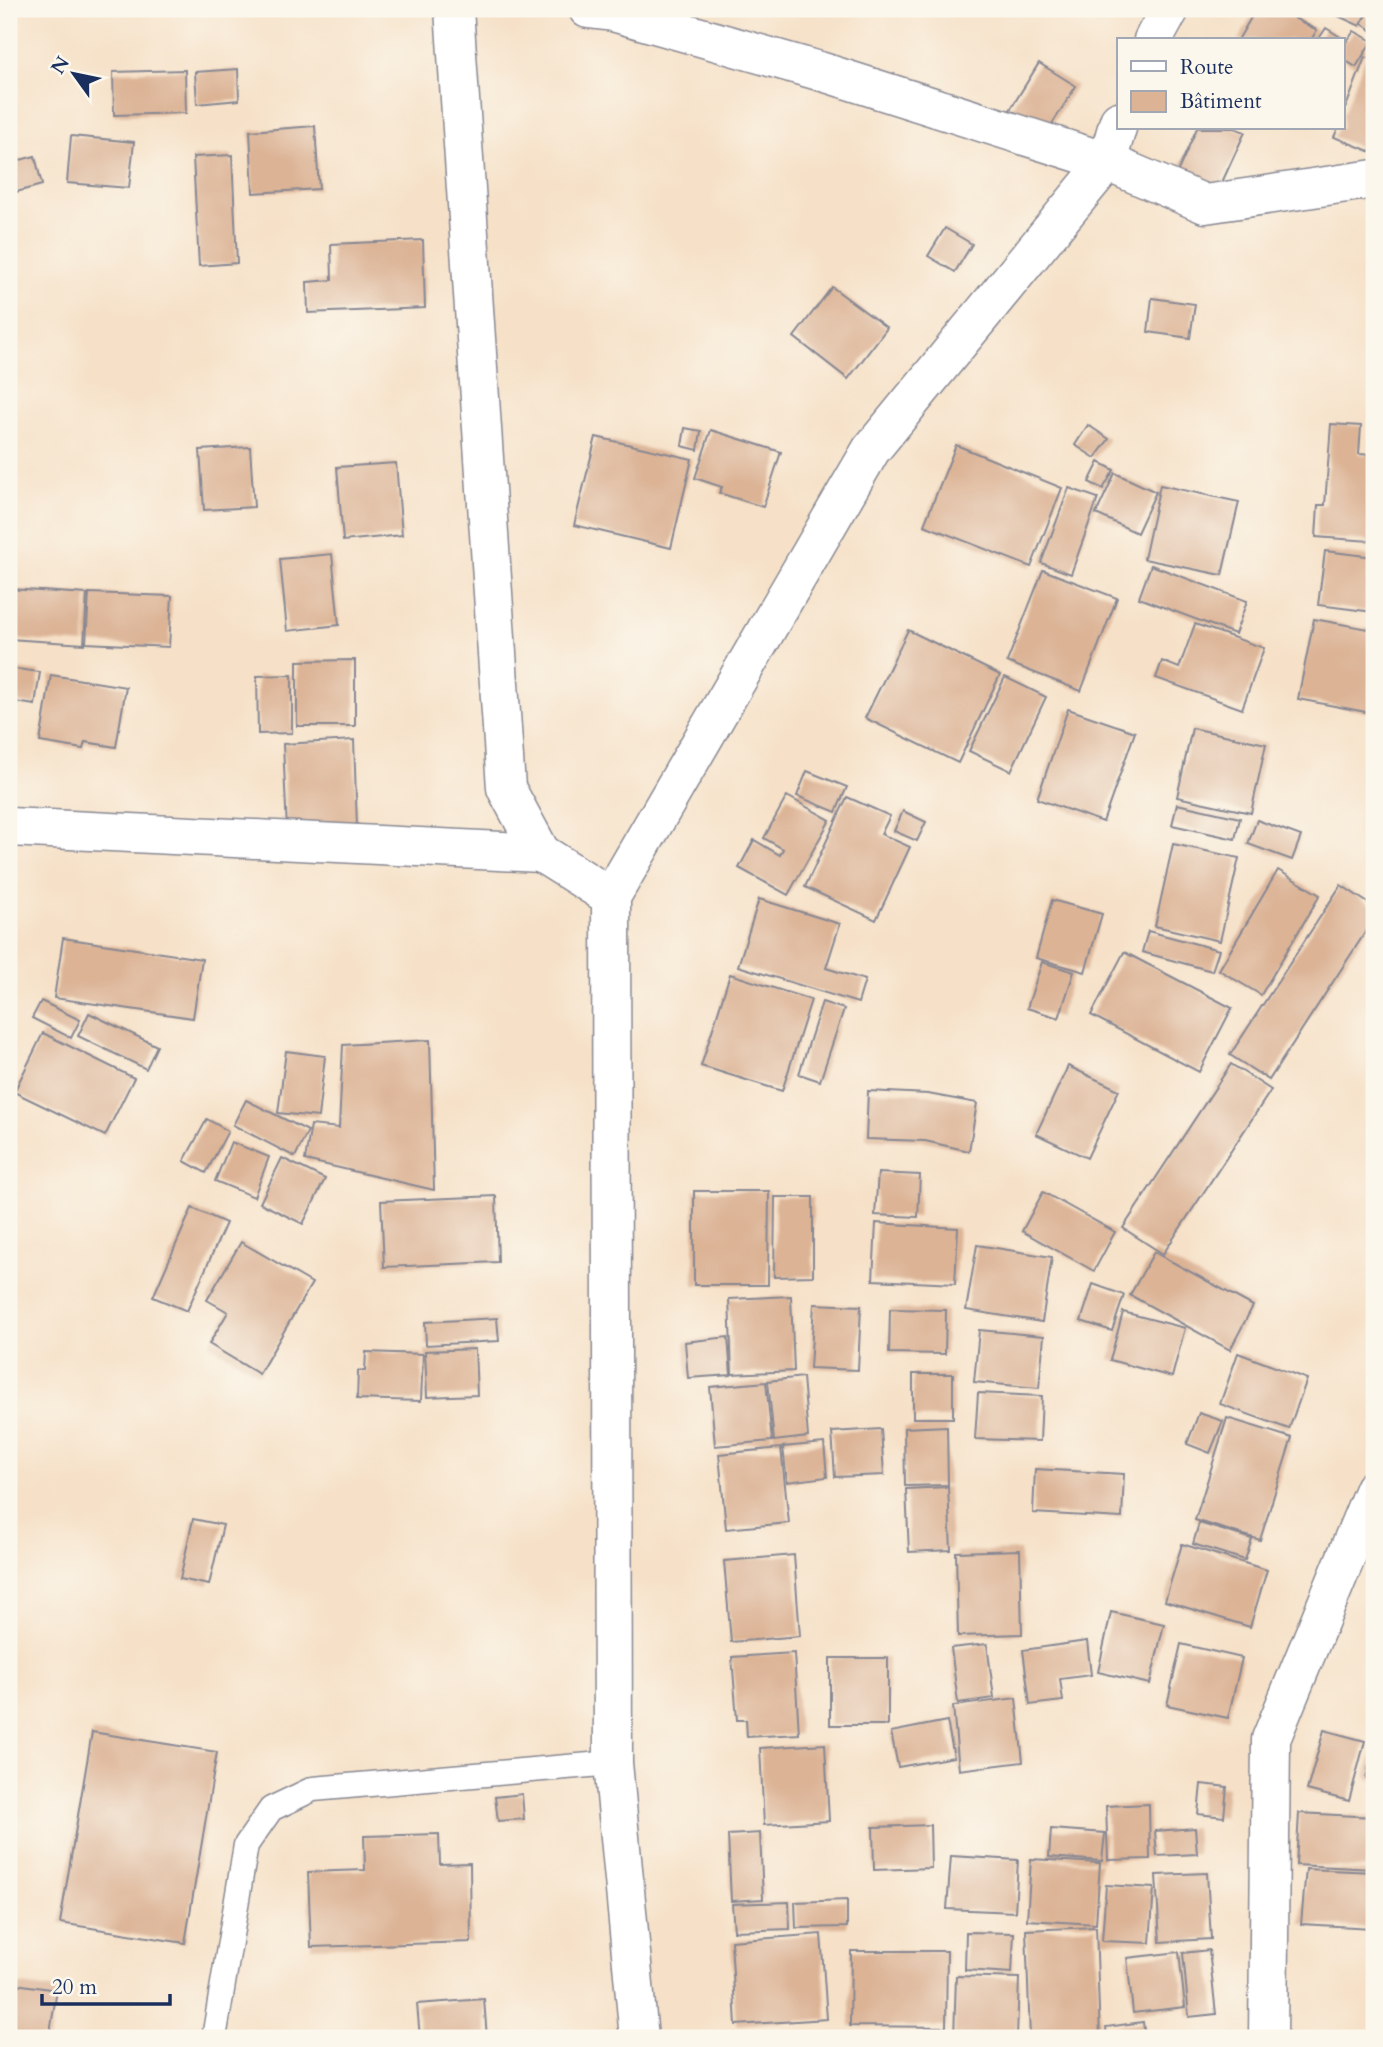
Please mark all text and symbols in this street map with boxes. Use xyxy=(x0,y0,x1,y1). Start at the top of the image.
north arrow xyxy=(38,38,108,108)
legend xyxy=(1117,38,1344,130)
text: N xyxy=(45,51,76,79)
text: Route xyxy=(1180,53,1234,82)
text: Bâtiment xyxy=(1180,87,1262,116)
scale bar xyxy=(42,1963,170,2007)
text: 20 m xyxy=(52,1973,97,2002)

